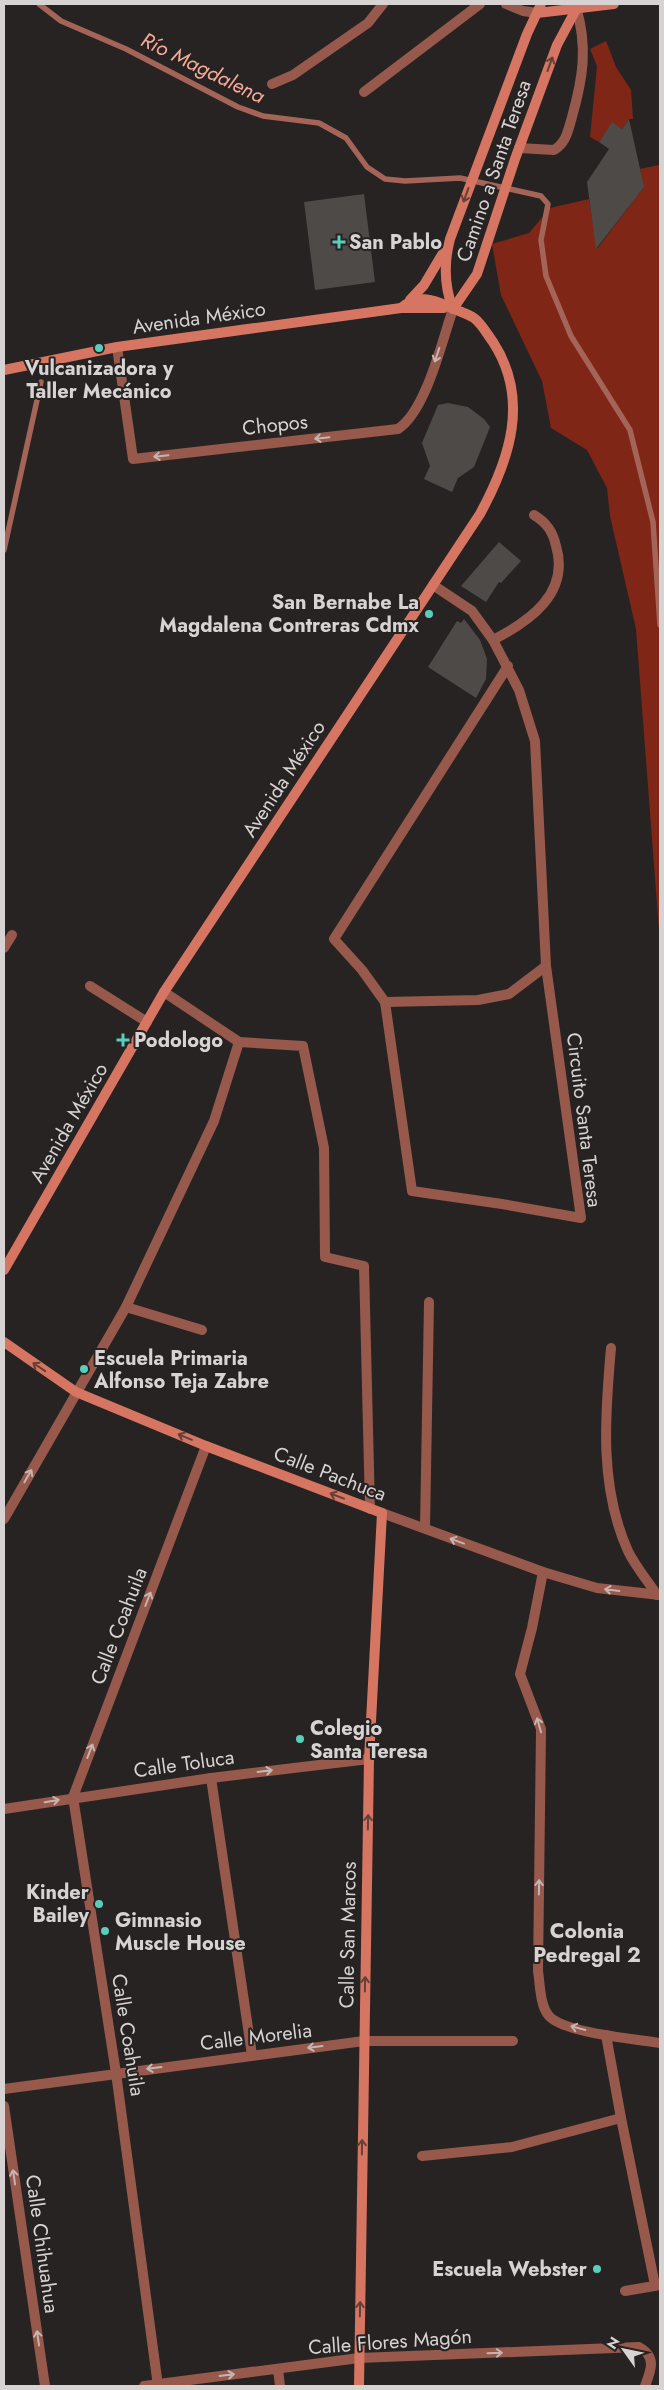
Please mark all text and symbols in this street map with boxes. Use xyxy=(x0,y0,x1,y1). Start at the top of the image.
water label: Río Magdalena xyxy=(136,25,270,111)
one-way arrow xyxy=(546,57,556,72)
street label: Camino a Santa Teresa xyxy=(449,76,539,266)
one-way arrow xyxy=(461,186,470,202)
place label: San Pablo xyxy=(349,228,442,257)
marker: San Pablo xyxy=(333,236,345,248)
street label: Avenida México xyxy=(130,294,268,342)
marker: Vulcanizadora y Taller Mecánico xyxy=(93,342,105,354)
one-way arrow xyxy=(432,347,441,362)
place label: Vulcanizadora y Taller Mecánico xyxy=(24,354,174,406)
street label: Chopos xyxy=(241,407,309,443)
one-way arrow xyxy=(315,433,331,443)
one-way arrow xyxy=(153,451,169,460)
place label: San Bernabe La Magdalena Contreras Cdmx xyxy=(159,588,419,640)
marker: San Bernabe La Magdalena Contreras Cdmx xyxy=(423,608,435,620)
street label: Avenida México xyxy=(235,715,333,843)
place label: Podologo xyxy=(134,1026,223,1055)
street label: Circuito Santa Teresa xyxy=(559,1031,609,1209)
marker: Podologo xyxy=(116,1033,130,1047)
street label: Avenida México xyxy=(23,1058,115,1188)
place label: Escuela Primaria Alfonso Teja Zabre xyxy=(93,1344,269,1396)
one-way arrow xyxy=(33,1362,47,1372)
marker: Escuela Primaria Alfonso Teja Zabre xyxy=(78,1363,90,1375)
one-way arrow xyxy=(178,1432,193,1441)
street label: Calle Pachuca xyxy=(269,1439,391,1509)
one-way arrow xyxy=(23,1469,33,1484)
one-way arrow xyxy=(329,1491,345,1500)
one-way arrow xyxy=(450,1536,466,1545)
street label: Calle Coahuila xyxy=(83,1563,155,1689)
one-way arrow xyxy=(604,1585,620,1595)
one-way arrow xyxy=(144,1592,153,1608)
place label: Colegio Santa Teresa xyxy=(310,1714,428,1766)
one-way arrow xyxy=(534,1717,543,1733)
marker: Colegio Santa Teresa xyxy=(294,1733,306,1745)
street label: Calle Toluca xyxy=(132,1743,236,1785)
one-way arrow xyxy=(87,1744,96,1759)
one-way arrow xyxy=(256,1766,272,1776)
one-way arrow xyxy=(43,1795,59,1805)
one-way arrow xyxy=(363,1814,373,1830)
street label: Calle San Marcos xyxy=(332,1861,364,2009)
place label: Kinder Bailey xyxy=(26,1878,90,1930)
one-way arrow xyxy=(535,1879,544,1895)
marker: Kinder Bailey xyxy=(93,1898,105,1910)
place label: Gimnasio Muscle House xyxy=(115,1906,246,1958)
district label: Colonia Pedregal 2 xyxy=(533,1916,641,1970)
marker: Gimnasio Muscle House xyxy=(99,1925,111,1937)
street label: Calle Coahuila xyxy=(104,1972,152,2098)
one-way arrow xyxy=(360,1976,370,1992)
street label: Calle Morelia xyxy=(199,2016,313,2058)
one-way arrow xyxy=(570,2023,586,2032)
one-way arrow xyxy=(308,2042,324,2052)
one-way arrow xyxy=(146,2063,162,2073)
one-way arrow xyxy=(357,2139,367,2155)
one-way arrow xyxy=(9,2170,19,2186)
street label: Calle Chihuahua xyxy=(18,2173,66,2315)
place label: Escuela Webster xyxy=(432,2255,588,2284)
marker: Escuela Webster xyxy=(591,2263,603,2275)
one-way arrow xyxy=(355,2301,365,2318)
street label: Calle Flores Magón xyxy=(307,2322,473,2362)
north arrow xyxy=(599,2325,649,2375)
one-way arrow xyxy=(33,2330,43,2346)
text: N xyxy=(602,2333,625,2353)
one-way arrow xyxy=(487,2348,503,2357)
one-way arrow xyxy=(219,2370,235,2380)

